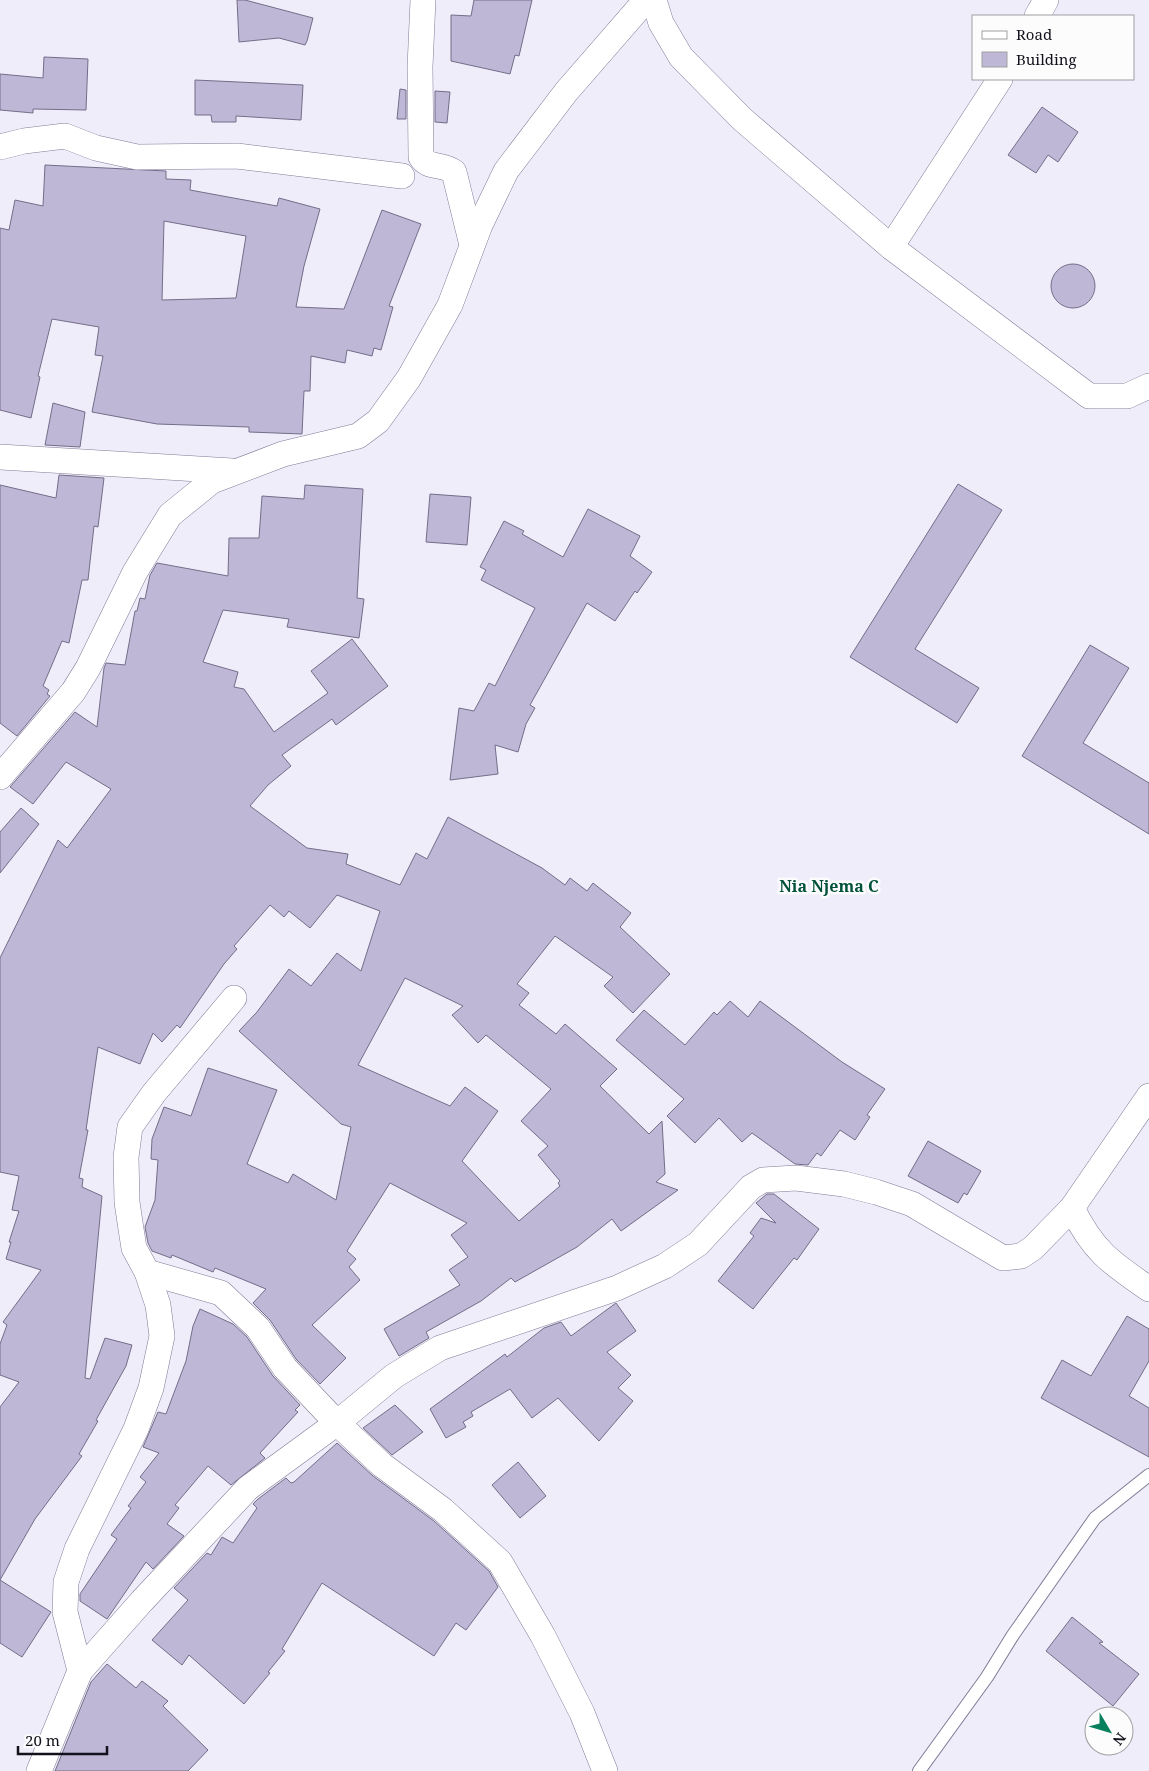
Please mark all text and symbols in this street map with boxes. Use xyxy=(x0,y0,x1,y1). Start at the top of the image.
legend xyxy=(972,15,1134,80)
text: Road xyxy=(1016,24,1052,44)
text: Building xyxy=(1016,49,1077,69)
district label: Nia Njema C xyxy=(779,875,879,897)
north arrow xyxy=(1084,1706,1134,1756)
scale bar xyxy=(18,1724,106,1756)
text: N xyxy=(1109,1729,1131,1750)
text: 20 m xyxy=(25,1730,60,1750)

